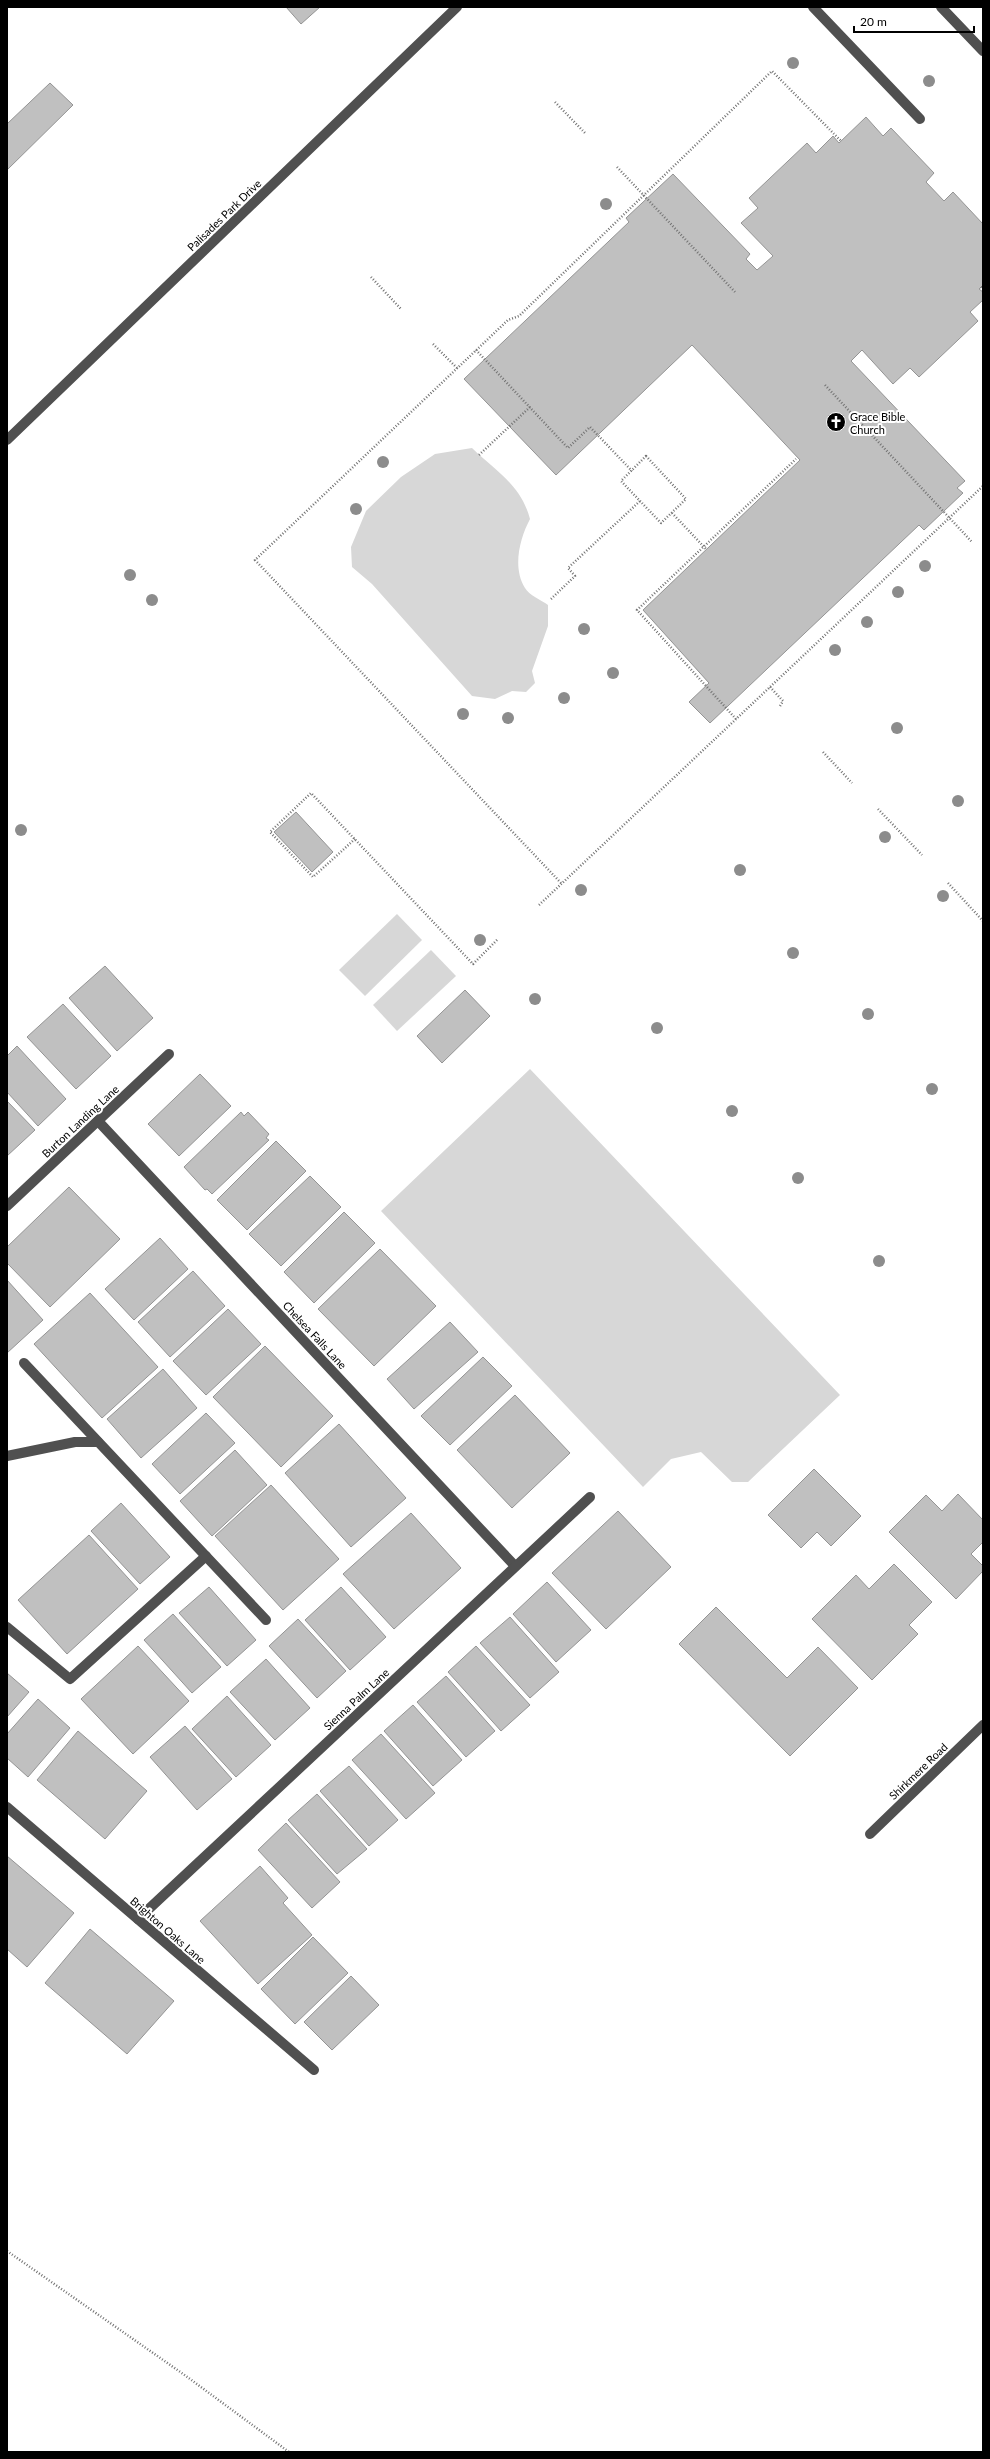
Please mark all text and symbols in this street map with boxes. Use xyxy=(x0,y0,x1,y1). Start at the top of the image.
scale bar xyxy=(854,8,974,34)
text: 20 m xyxy=(860,14,887,29)
street label: Palisades Park Drive xyxy=(184,176,264,254)
place label: Grace Bible Church xyxy=(850,410,906,436)
church icon: Grace Bible Church xyxy=(825,411,847,433)
street label: Burton Landing Lane xyxy=(39,1082,121,1160)
street label: Chelsea Falls Lane xyxy=(280,1299,350,1372)
street label: Sienna Palm Lane xyxy=(321,1665,391,1733)
street label: Shirkmere Road xyxy=(886,1740,950,1802)
street label: Brighton Oaks Lane xyxy=(128,1894,208,1966)

